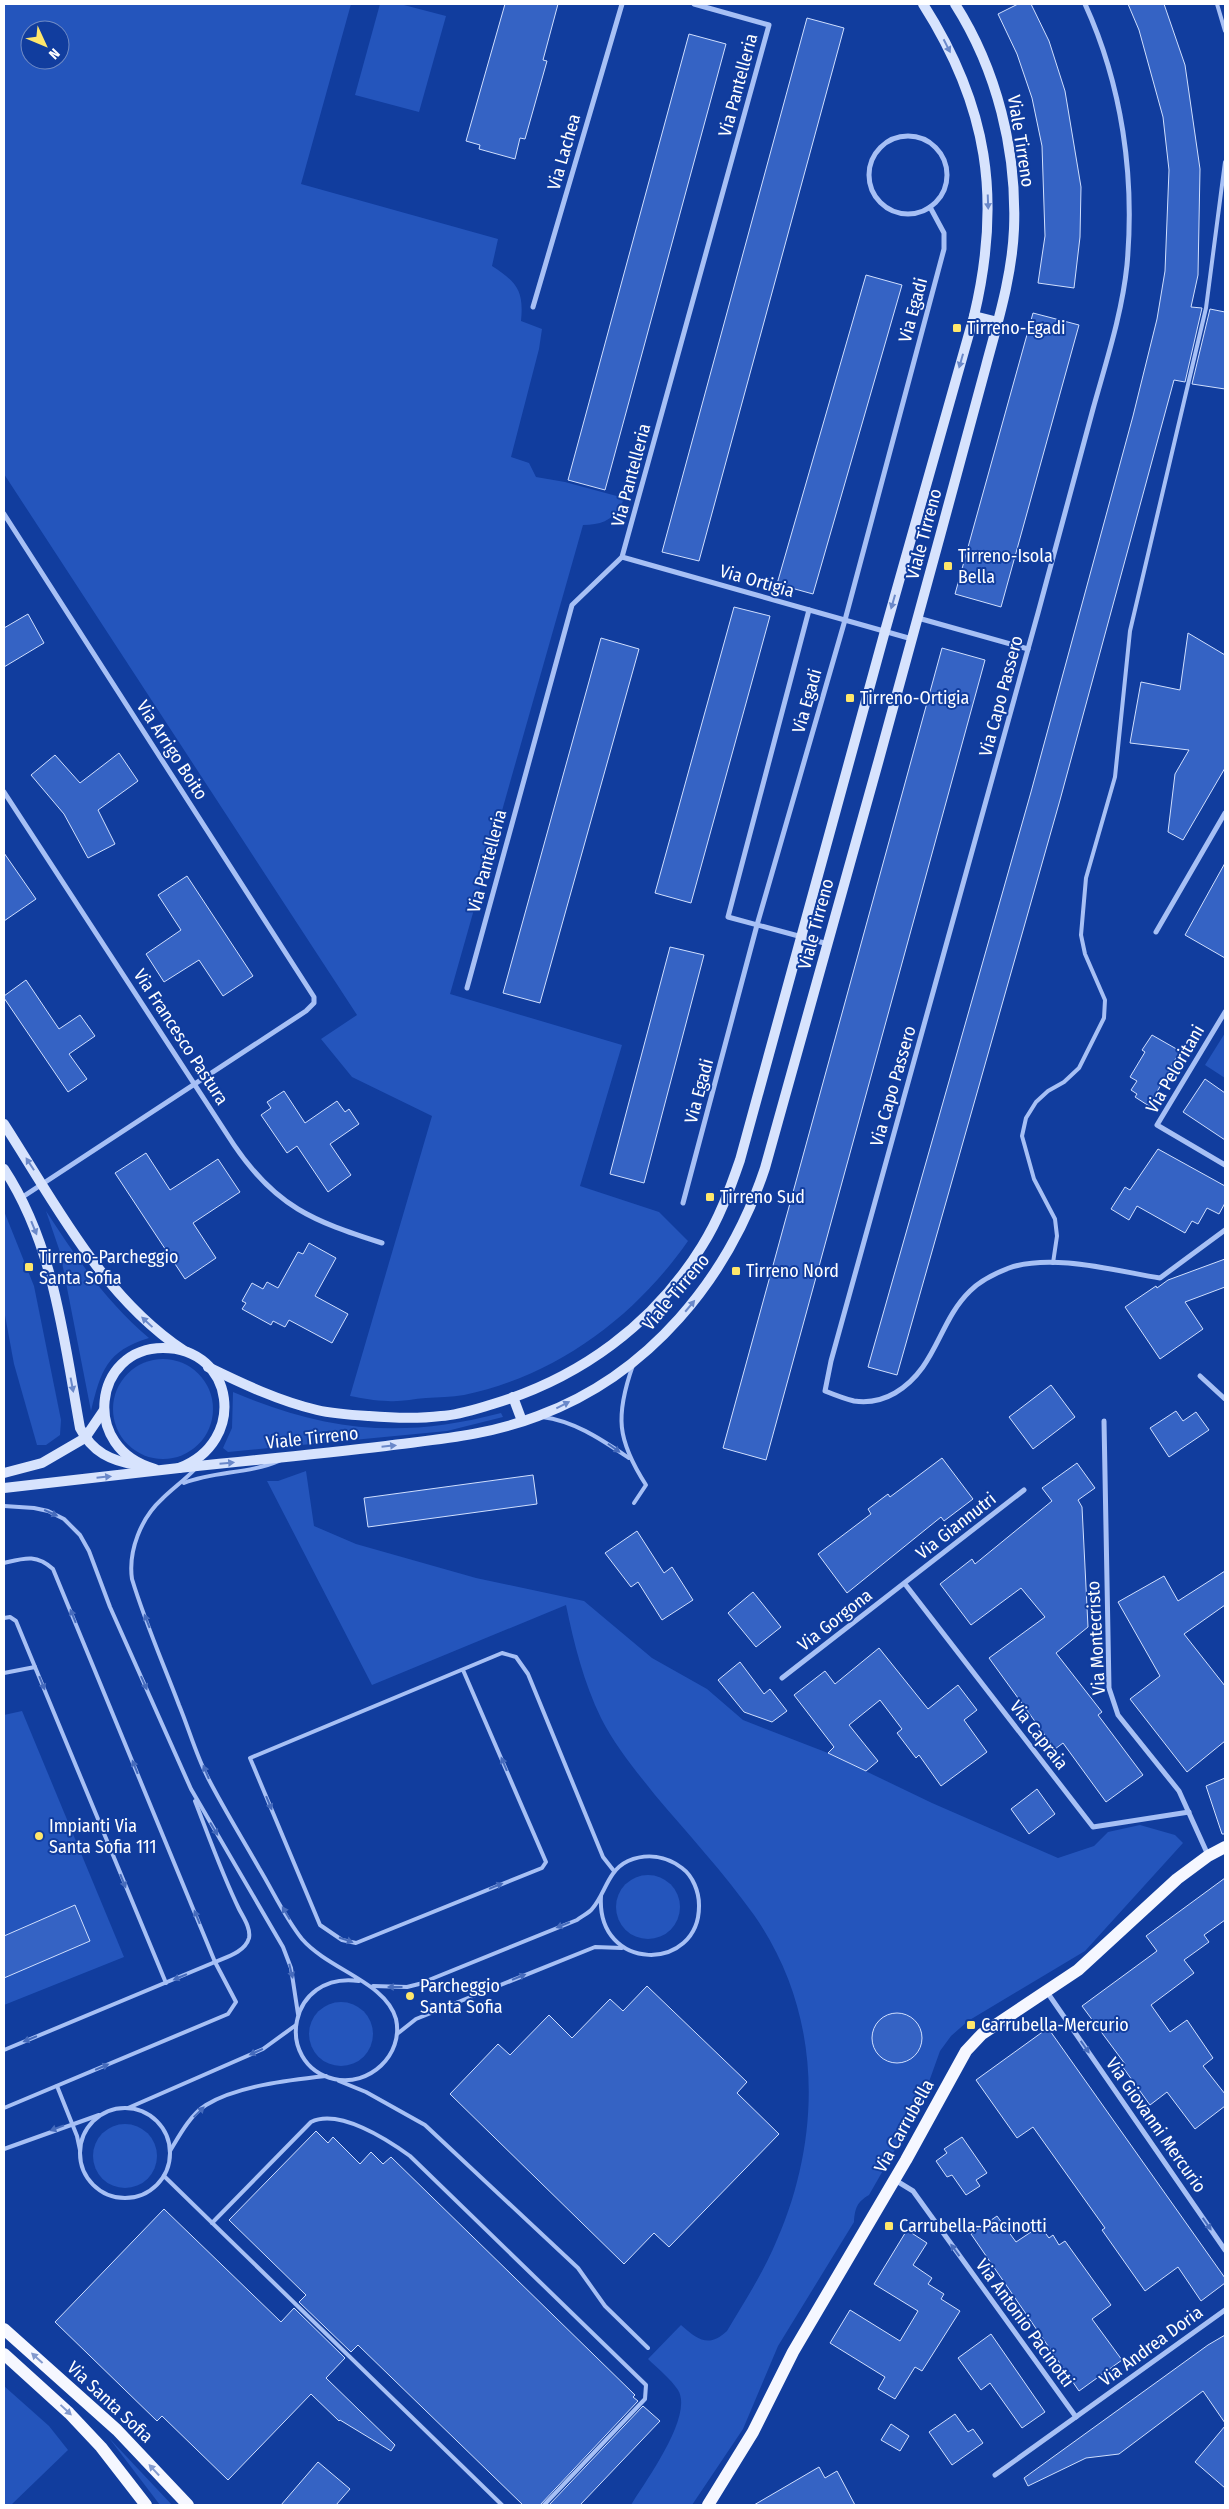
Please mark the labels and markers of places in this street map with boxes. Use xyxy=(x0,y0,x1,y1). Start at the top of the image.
place label: Tirreno-Egadi xyxy=(967,317,1066,339)
marker: Tirreno-Egadi xyxy=(951,322,963,334)
place label: Tirreno-Isola Bella xyxy=(958,545,1053,588)
marker: Tirreno-Isola Bella xyxy=(942,560,954,572)
place label: Tirreno-Ortigia xyxy=(860,687,969,709)
marker: Tirreno-Ortigia xyxy=(844,692,856,704)
place label: Tirreno Sud xyxy=(720,1186,805,1208)
marker: Tirreno Sud xyxy=(704,1191,716,1203)
place label: Tirreno-Parcheggio Santa Sofia xyxy=(39,1246,179,1289)
place label: Tirreno Nord xyxy=(746,1260,839,1282)
marker: Tirreno-Parcheggio Santa Sofia xyxy=(23,1261,35,1273)
marker: Tirreno Nord xyxy=(730,1265,742,1277)
place label: Impianti Via Santa Sofia 111 xyxy=(49,1815,156,1858)
marker: Impianti Via Santa Sofia 111 xyxy=(33,1830,45,1842)
place label: Parcheggio Santa Sofia xyxy=(420,1975,503,2018)
marker: Parcheggio Santa Sofia xyxy=(404,1990,416,2002)
place label: Carrubella-Mercurio xyxy=(981,2014,1129,2036)
marker: Carrubella-Mercurio xyxy=(965,2019,977,2031)
place label: Carrubella-Pacinotti xyxy=(899,2215,1047,2237)
marker: Carrubella-Pacinotti xyxy=(883,2220,895,2232)

